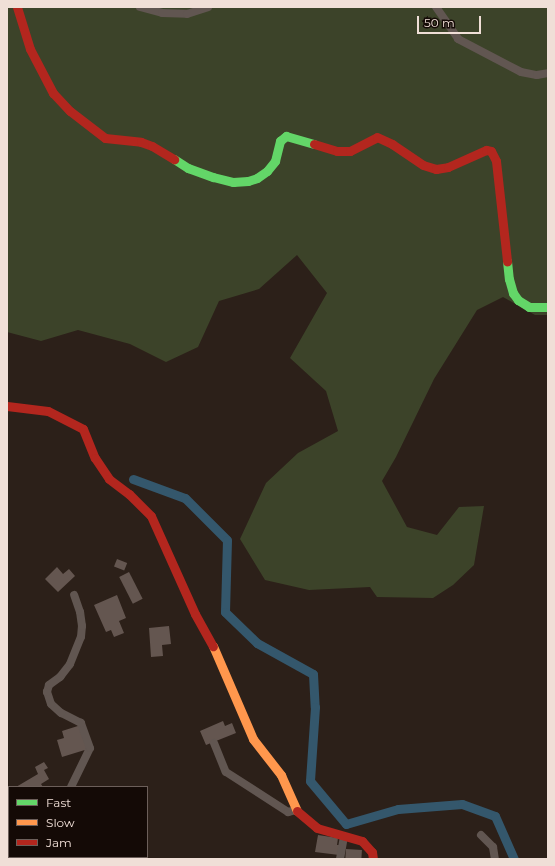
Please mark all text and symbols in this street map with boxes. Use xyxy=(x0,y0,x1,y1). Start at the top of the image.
scale bar xyxy=(419,8,483,34)
text: 50 m xyxy=(424,15,455,30)
legend xyxy=(8,786,148,858)
text: Fast xyxy=(46,795,71,810)
text: Slow xyxy=(46,815,75,830)
text: Jam xyxy=(46,835,72,850)

